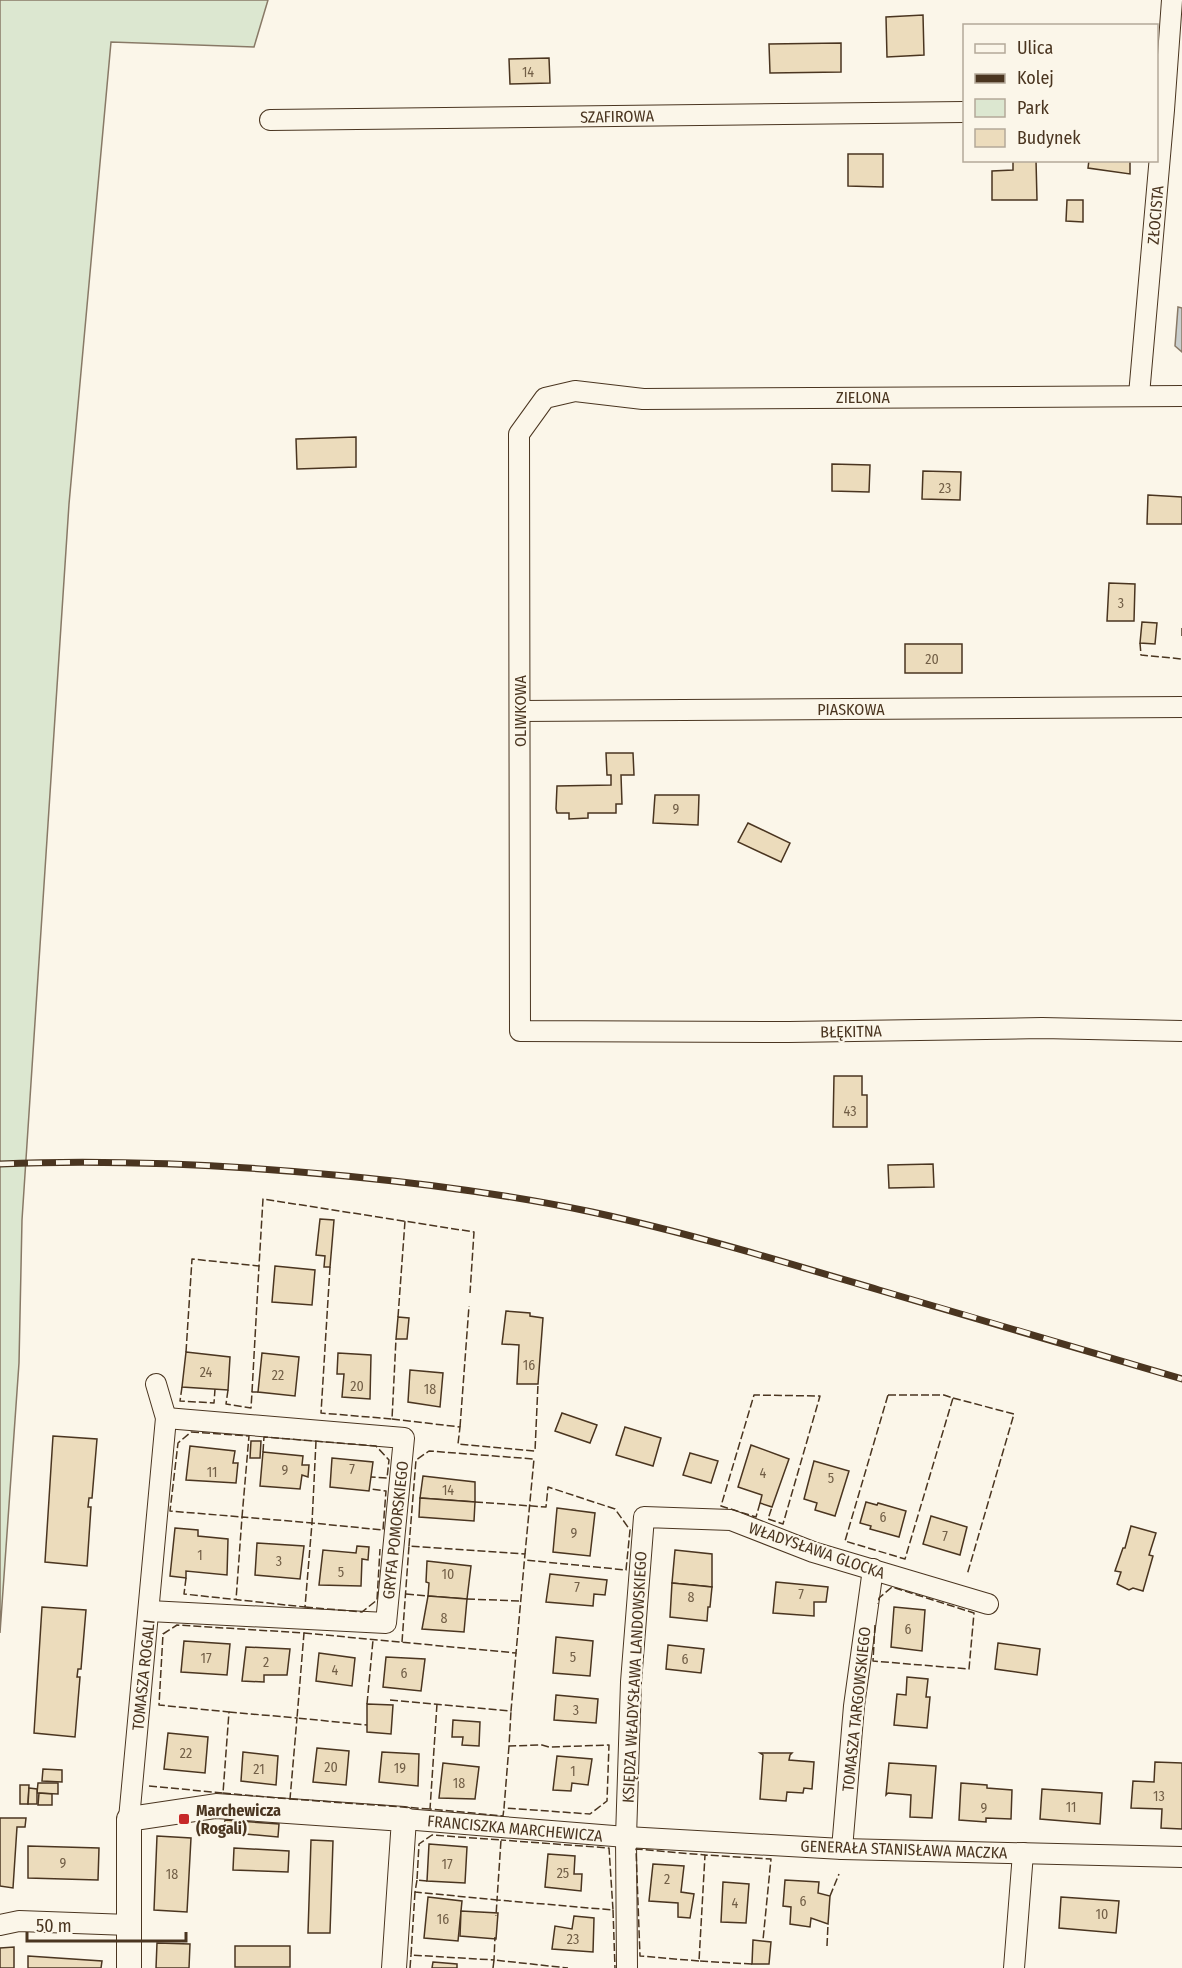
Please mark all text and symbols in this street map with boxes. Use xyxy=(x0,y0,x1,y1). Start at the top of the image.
legend xyxy=(963,24,1158,162)
text: Ulica xyxy=(1017,37,1053,59)
house number: 14 xyxy=(522,64,534,81)
text: Kolej xyxy=(1017,67,1054,89)
text: Park xyxy=(1017,97,1050,119)
street label: SZAFIROWA xyxy=(580,106,655,127)
text: Budynek xyxy=(1017,127,1081,149)
street label: ZŁOCISTA xyxy=(1143,184,1168,245)
street label: ZIELONA xyxy=(836,388,890,407)
house number: 23 xyxy=(939,480,951,497)
house number: 3 xyxy=(1118,595,1124,612)
house number: 20 xyxy=(925,651,939,668)
street label: OLIWKOWA xyxy=(511,674,530,747)
street label: PIASKOWA xyxy=(817,700,885,719)
house number: 9 xyxy=(673,801,680,818)
street label: BŁĘKITNA xyxy=(820,1021,883,1042)
house number: 43 xyxy=(844,1103,856,1120)
house number: 16 xyxy=(523,1357,535,1374)
house number: 24 xyxy=(200,1364,213,1381)
house number: 22 xyxy=(272,1367,284,1384)
house number: 20 xyxy=(350,1378,364,1395)
house number: 18 xyxy=(424,1381,436,1398)
street label: GRYFA POMORSKIEGO xyxy=(379,1460,412,1600)
house number: 7 xyxy=(349,1461,355,1478)
house number: 9 xyxy=(282,1462,289,1479)
house number: 11 xyxy=(207,1464,217,1481)
house number: 4 xyxy=(760,1465,767,1482)
house number: 5 xyxy=(828,1470,834,1487)
house number: 14 xyxy=(442,1482,454,1499)
house number: 6 xyxy=(880,1509,887,1526)
street label: WŁADYSŁAWA GLOCKA xyxy=(746,1518,888,1583)
house number: 9 xyxy=(571,1525,578,1542)
house number: 7 xyxy=(942,1528,948,1545)
house number: 1 xyxy=(197,1547,203,1564)
street label: KSIĘDZA WŁADYSŁAWA LANDOWSKIEGO xyxy=(618,1551,651,1803)
house number: 3 xyxy=(276,1553,282,1570)
house number: 5 xyxy=(338,1564,344,1581)
house number: 10 xyxy=(442,1566,454,1583)
house number: 7 xyxy=(574,1579,580,1596)
house number: 7 xyxy=(798,1586,804,1603)
house number: 8 xyxy=(688,1589,695,1606)
house number: 8 xyxy=(441,1610,448,1627)
street label: TOMASZA ROGALI xyxy=(128,1619,159,1731)
house number: 6 xyxy=(905,1621,912,1638)
street label: TOMASZA TARGOWSKIEGO xyxy=(838,1626,875,1792)
house number: 5 xyxy=(570,1649,576,1666)
house number: 17 xyxy=(200,1650,212,1667)
house number: 6 xyxy=(682,1651,689,1668)
house number: 2 xyxy=(263,1654,269,1671)
house number: 4 xyxy=(332,1662,339,1679)
house number: 6 xyxy=(401,1665,408,1682)
house number: 3 xyxy=(573,1702,579,1719)
house number: 22 xyxy=(180,1745,192,1762)
house number: 20 xyxy=(324,1759,338,1776)
house number: 19 xyxy=(394,1760,406,1777)
house number: 21 xyxy=(253,1761,265,1778)
house number: 1 xyxy=(570,1763,576,1780)
house number: 18 xyxy=(453,1775,465,1792)
house number: 13 xyxy=(1153,1788,1165,1805)
house number: 11 xyxy=(1066,1799,1076,1816)
house number: 9 xyxy=(981,1800,988,1817)
place label: Marchewicza (Rogali) xyxy=(196,1801,281,1838)
street label: FRANCISZKA MARCHEWICZA xyxy=(427,1811,604,1846)
marker: Marchewicza (Rogali) xyxy=(177,1812,191,1826)
street label: GENERAŁA STANISŁAWA MACZKA xyxy=(800,1836,1008,1863)
house number: 9 xyxy=(60,1855,67,1872)
house number: 17 xyxy=(441,1856,453,1873)
house number: 25 xyxy=(557,1865,569,1882)
house number: 18 xyxy=(166,1866,178,1883)
house number: 2 xyxy=(664,1871,670,1888)
house number: 6 xyxy=(800,1893,807,1910)
house number: 4 xyxy=(732,1895,739,1912)
scale bar xyxy=(27,1905,186,1943)
house number: 10 xyxy=(1096,1906,1108,1923)
house number: 16 xyxy=(437,1911,449,1928)
text: 50 m xyxy=(36,1915,72,1937)
house number: 23 xyxy=(567,1931,579,1948)

